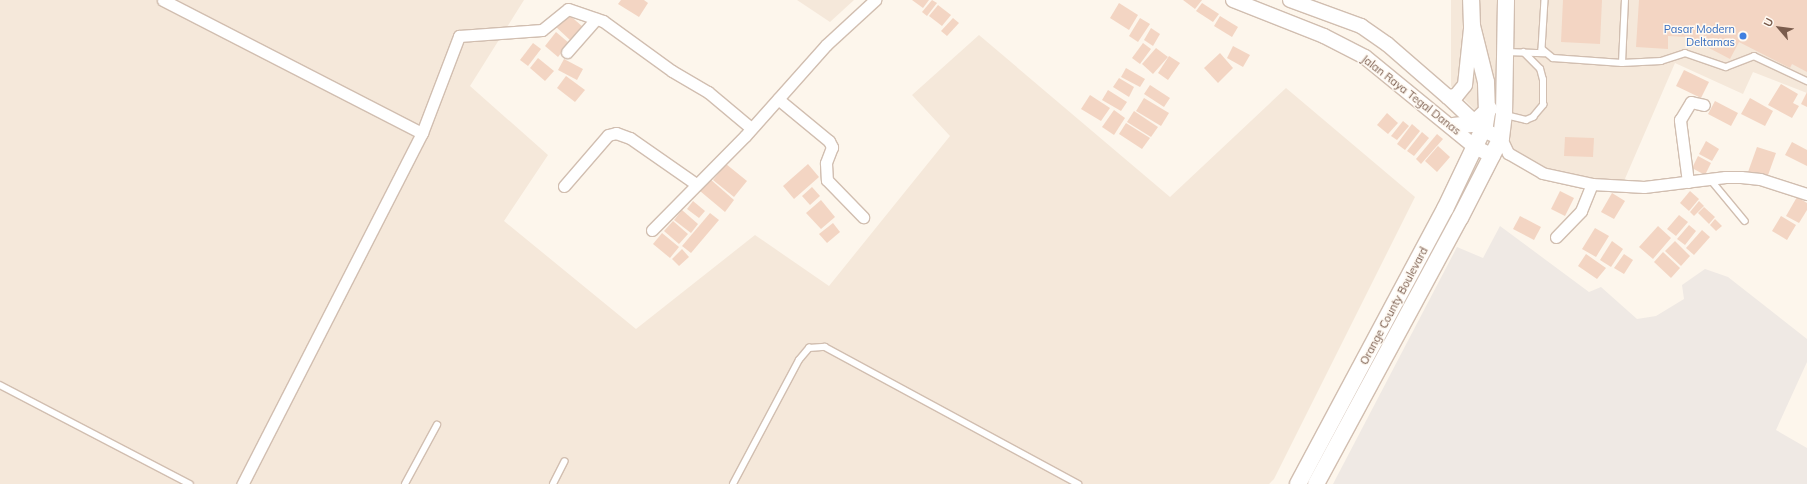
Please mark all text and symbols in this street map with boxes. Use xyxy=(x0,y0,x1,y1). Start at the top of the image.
north arrow xyxy=(1759,8,1799,48)
text: U xyxy=(1760,15,1776,29)
place label: Pasar Modern Deltamas xyxy=(1664,23,1735,49)
marker: Pasar Modern Deltamas xyxy=(1738,31,1748,41)
street label: Jalan Raya Tegal Danas xyxy=(1359,52,1463,138)
street label: Orange County Boulevard xyxy=(1357,245,1431,367)

